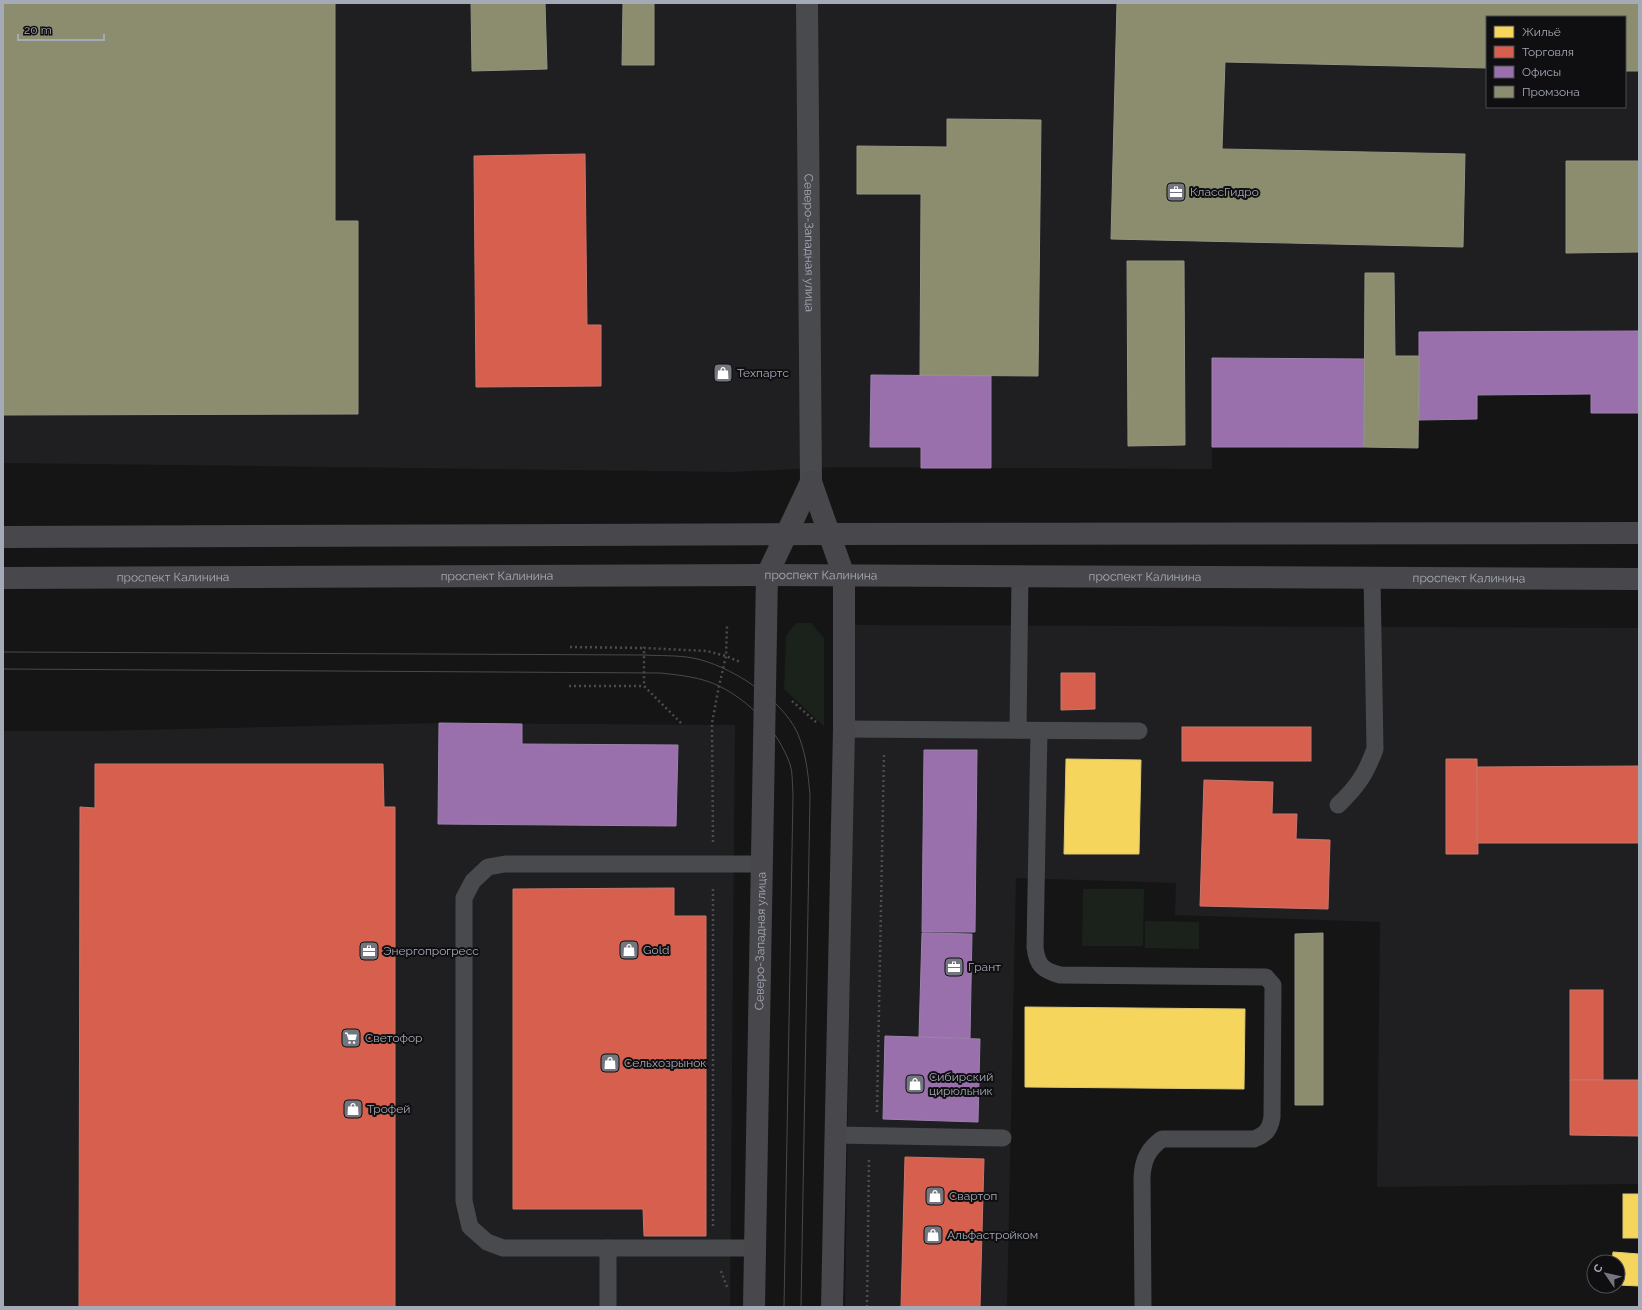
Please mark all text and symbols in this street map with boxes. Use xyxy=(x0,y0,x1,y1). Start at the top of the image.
scale bar xyxy=(18,16,104,42)
legend xyxy=(1486,16,1626,108)
text: 20 m xyxy=(24,23,52,37)
text: Жильё xyxy=(1522,25,1561,39)
text: Торговля xyxy=(1522,45,1574,59)
text: Офисы xyxy=(1522,65,1561,79)
text: Промзона xyxy=(1522,85,1580,99)
street label: Северо-Западная улица xyxy=(801,174,817,312)
office icon: КлассГидро xyxy=(1165,181,1187,203)
place label: КлассГидро xyxy=(1190,185,1259,199)
shop icon: Техпартс xyxy=(712,362,734,384)
place label: Техпартс xyxy=(737,366,790,380)
street label: проспект Калинина xyxy=(765,568,877,583)
street label: проспект Калинина xyxy=(441,569,553,583)
street label: проспект Калинина xyxy=(1089,569,1201,584)
street label: проспект Калинина xyxy=(117,570,229,585)
street label: проспект Калинина xyxy=(1413,571,1525,585)
street label: Северо-Западная улица xyxy=(752,872,769,1010)
shop icon: Gold xyxy=(618,939,640,961)
office icon: Энергопрогресс xyxy=(358,940,380,962)
place label: Gold xyxy=(643,943,669,957)
place label: Энергопрогресс xyxy=(383,944,479,958)
office icon: Грант xyxy=(943,956,965,978)
place label: Грант xyxy=(968,960,1001,974)
supermarket icon: Светофор xyxy=(340,1027,362,1049)
place label: Светофор xyxy=(365,1031,422,1045)
shop icon: Сельхозрынок xyxy=(599,1052,621,1074)
place label: Сельхозрынок xyxy=(624,1056,707,1070)
place label: Сибирский цирюльник xyxy=(929,1070,993,1098)
shop icon: Сибирский цирюльник xyxy=(904,1073,926,1095)
shop icon: Трофей xyxy=(342,1098,364,1120)
place label: Трофей xyxy=(367,1102,410,1116)
shop icon: Свартоп xyxy=(924,1185,946,1207)
place label: Свартоп xyxy=(949,1189,997,1203)
shop icon: Альфастройком xyxy=(922,1224,944,1246)
place label: Альфастройком xyxy=(947,1228,1038,1242)
north arrow xyxy=(1586,1254,1626,1294)
text: С xyxy=(1591,1262,1606,1275)

